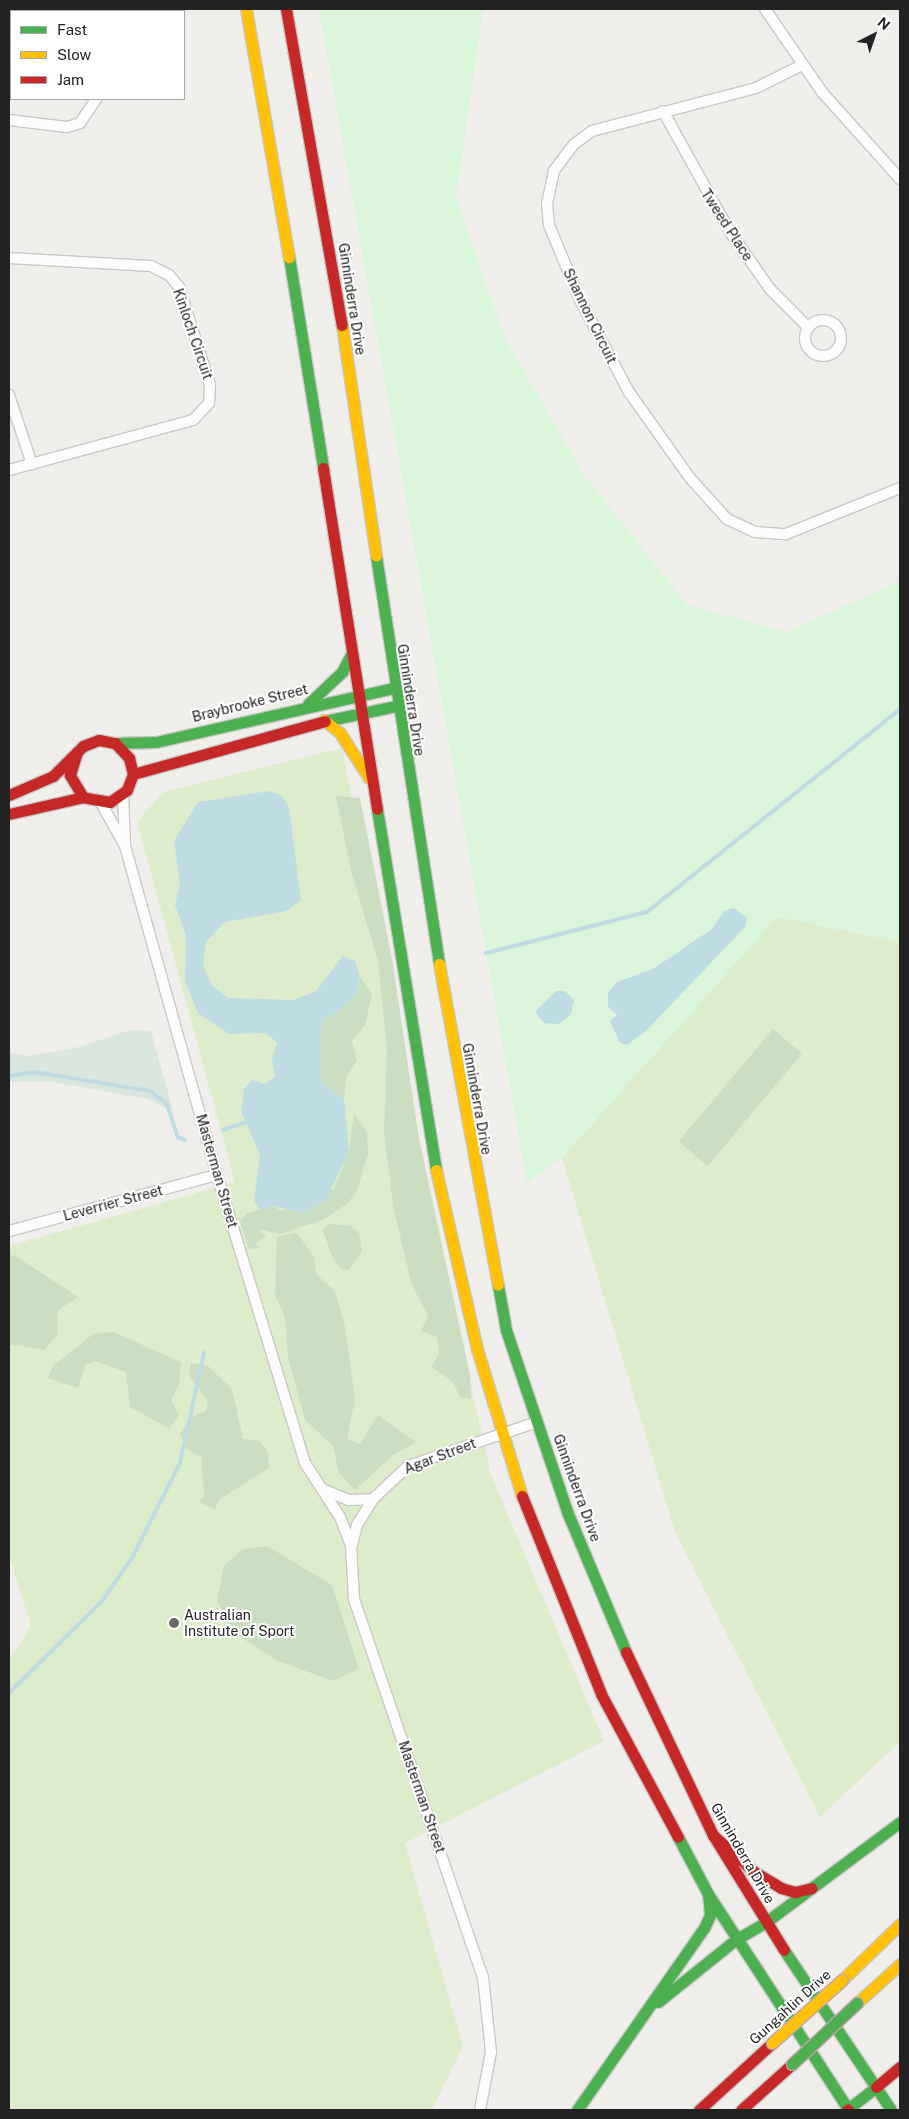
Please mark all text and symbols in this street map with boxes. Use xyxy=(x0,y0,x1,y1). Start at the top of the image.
legend xyxy=(10,10,185,100)
north arrow xyxy=(849,10,899,60)
text: N xyxy=(874,14,893,33)
text: Fast xyxy=(57,21,87,38)
text: Slow xyxy=(57,46,91,63)
text: Jam xyxy=(57,71,84,88)
street label: Tweed Place xyxy=(698,186,756,264)
street label: Ginninderra Drive xyxy=(335,242,369,356)
street label: Shannon Circuit xyxy=(560,266,620,366)
street label: Kinloch Circuit xyxy=(170,286,216,382)
street label: Ginninderra Drive xyxy=(394,643,428,757)
street label: Braybrooke Street xyxy=(190,680,310,726)
street label: Ginninderra Drive xyxy=(459,1042,495,1156)
street label: Masterman Street xyxy=(193,1112,241,1230)
street label: Leverrier Street xyxy=(61,1182,165,1224)
street label: Ginninderra Drive xyxy=(550,1432,604,1544)
street label: Agar Street xyxy=(402,1435,478,1477)
place label: Australian Institute of Sport xyxy=(184,1607,295,1640)
marker: Australian Institute of Sport xyxy=(168,1617,180,1629)
street label: Masterman Street xyxy=(395,1739,449,1855)
street label: Ginninderra Drive xyxy=(707,1800,779,1906)
street label: Gungahlin Drive xyxy=(746,1966,834,2048)

